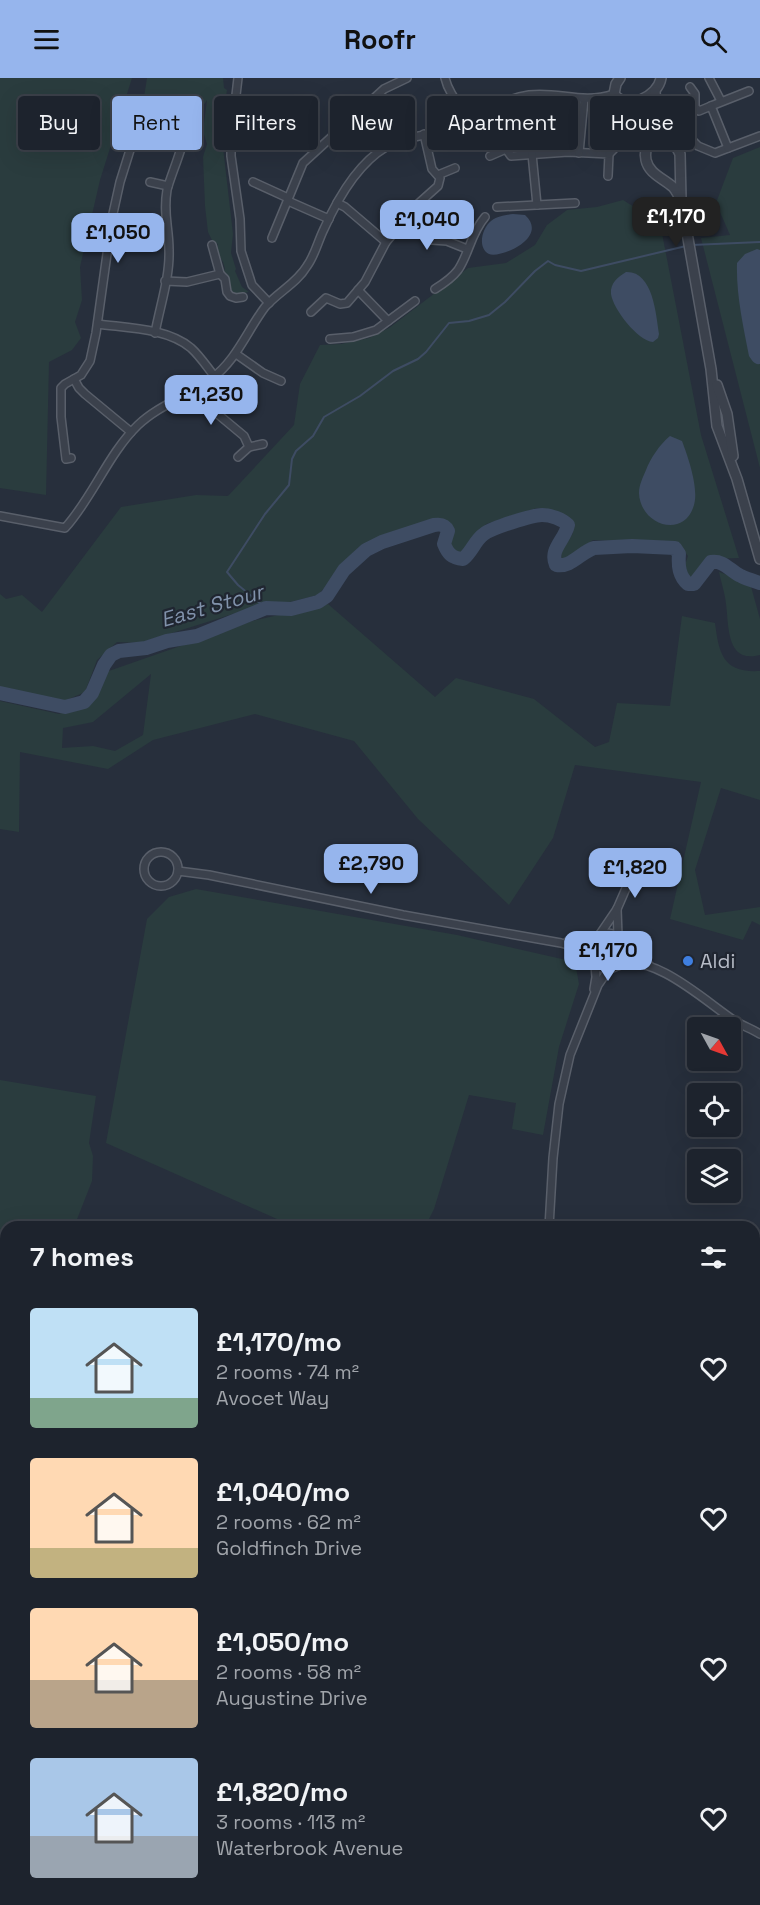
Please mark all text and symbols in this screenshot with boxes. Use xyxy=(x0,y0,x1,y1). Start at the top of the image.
text: Roofr xyxy=(344,22,416,57)
icon: menu xyxy=(30,23,63,56)
icon: search xyxy=(697,23,730,56)
chip: Buy xyxy=(18,96,100,150)
chip: Rent xyxy=(112,96,202,150)
chip: Filters xyxy=(214,96,318,150)
chip: New xyxy=(330,96,415,150)
chip: Apartment xyxy=(427,96,578,150)
chip: House xyxy=(590,96,695,150)
pin: £1,170 xyxy=(627,197,725,248)
pin: £1,040 xyxy=(378,200,476,251)
text: £1,170 xyxy=(646,203,706,229)
text: £1,040 xyxy=(394,206,460,232)
pin: £1,050 xyxy=(69,213,167,264)
text: £1,050 xyxy=(85,219,151,245)
pin: £1,230 xyxy=(162,375,260,426)
text: £1,230 xyxy=(179,381,243,407)
water label: East Stour xyxy=(157,577,268,633)
pin: £2,790 xyxy=(322,844,420,895)
pin: £1,820 xyxy=(586,848,684,899)
text: £2,790 xyxy=(338,850,404,876)
text: £1,820 xyxy=(603,854,667,880)
pin: £1,170 xyxy=(559,931,657,982)
text: £1,170 xyxy=(578,937,638,963)
place label: Aldi xyxy=(700,948,735,974)
marker: Aldi xyxy=(681,954,695,968)
north arrow xyxy=(687,1017,741,1071)
map controls xyxy=(687,1017,741,1203)
button: locate xyxy=(687,1083,741,1137)
button: layers xyxy=(687,1149,741,1203)
text: 7 homes xyxy=(30,1240,134,1274)
icon: filters xyxy=(697,1241,730,1274)
text: £1,170/mo xyxy=(216,1325,342,1359)
icon: home xyxy=(78,1332,150,1404)
icon: heart xyxy=(697,1352,730,1385)
text: 2 rooms · 74 m² xyxy=(216,1359,359,1385)
text: Avocet Way xyxy=(216,1385,329,1411)
text: £1,040/mo xyxy=(216,1475,350,1509)
icon: home xyxy=(78,1482,150,1554)
icon: heart xyxy=(697,1502,730,1535)
text: 2 rooms · 62 m² xyxy=(216,1509,361,1535)
text: Goldfinch Drive xyxy=(216,1535,362,1561)
text: £1,050/mo xyxy=(216,1625,349,1659)
icon: home xyxy=(78,1632,150,1704)
icon: heart xyxy=(697,1652,730,1685)
text: 2 rooms · 58 m² xyxy=(216,1659,361,1685)
text: Augustine Drive xyxy=(216,1685,367,1711)
text: £1,820/mo xyxy=(216,1775,348,1809)
icon: home xyxy=(78,1782,150,1854)
icon: heart xyxy=(697,1802,730,1835)
text: 3 rooms · 113 m² xyxy=(216,1809,365,1835)
text: Waterbrook Avenue xyxy=(216,1835,403,1861)

